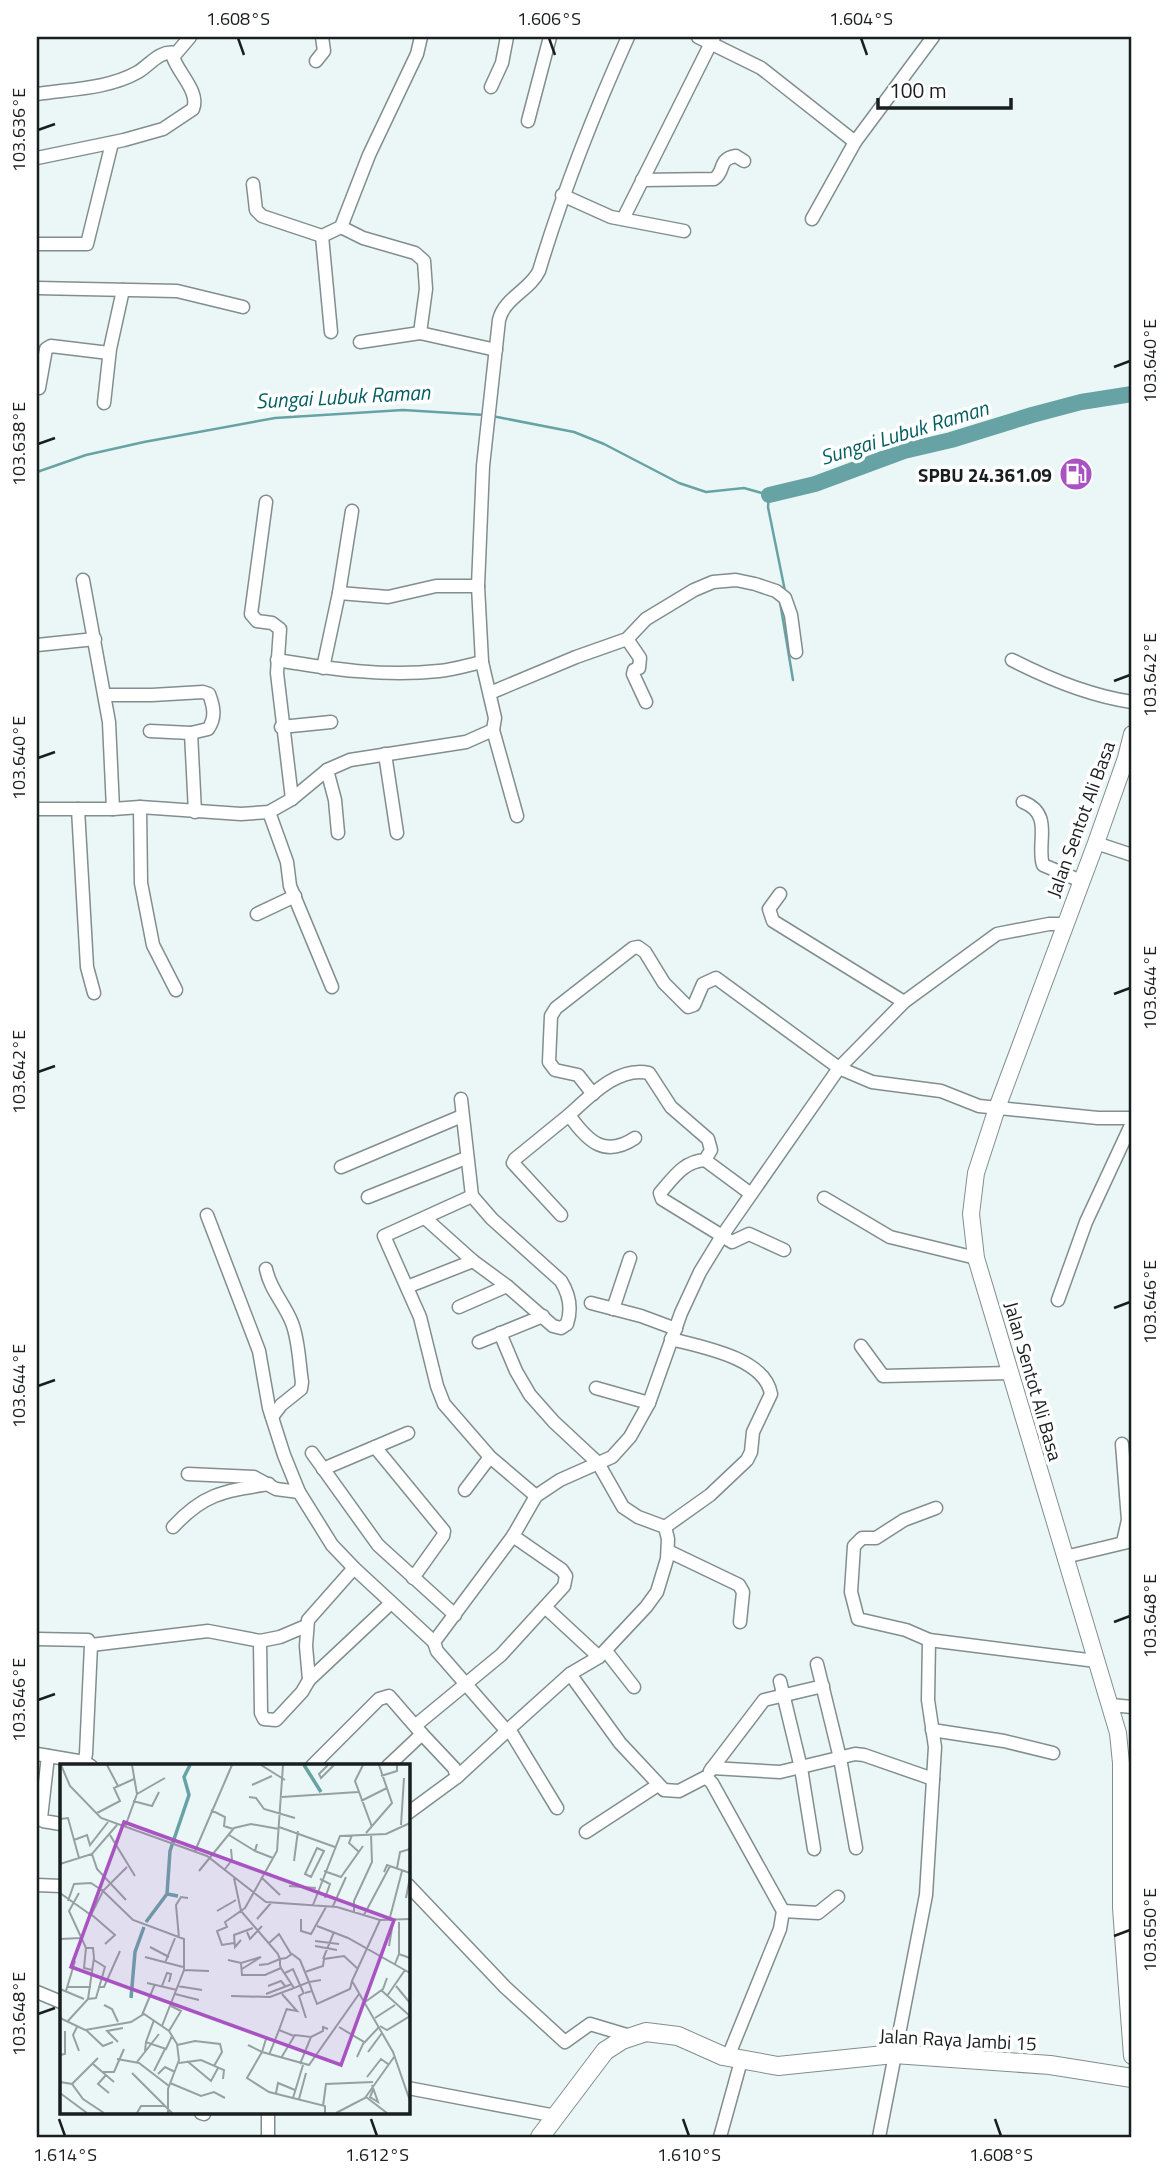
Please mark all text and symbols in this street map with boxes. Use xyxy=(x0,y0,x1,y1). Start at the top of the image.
text: 1.608°S xyxy=(206,5,270,32)
text: 1.606°S xyxy=(517,5,581,32)
text: 1.604°S xyxy=(829,5,893,32)
scale bar xyxy=(878,66,1012,110)
text: 100 m xyxy=(889,74,946,106)
text: 103.636°E xyxy=(5,88,32,172)
text: 103.640°E xyxy=(1136,319,1163,403)
water label: Sungai Lubuk Raman xyxy=(255,375,431,417)
water label: Sungai Lubuk Raman xyxy=(816,391,993,473)
text: 103.638°E xyxy=(5,402,32,486)
fuel station icon: SPBU 24.361.09 xyxy=(1057,455,1095,493)
place label: SPBU 24.361.09 xyxy=(918,460,1052,489)
text: 103.642°E xyxy=(1136,633,1163,717)
text: 103.640°E xyxy=(5,716,32,800)
street label: Jalan Sentot Ali Basa xyxy=(1038,736,1122,901)
text: 103.644°E xyxy=(1136,946,1163,1030)
text: 103.642°E xyxy=(5,1030,32,1114)
text: 103.646°E xyxy=(1136,1260,1163,1344)
street label: Jalan Sentot Ali Basa xyxy=(997,1298,1071,1464)
text: 103.644°E xyxy=(5,1344,32,1428)
text: 103.648°E xyxy=(1136,1574,1163,1658)
text: 103.646°E xyxy=(5,1658,32,1742)
inset map xyxy=(60,1764,410,2114)
text: 103.650°E xyxy=(1136,1888,1163,1972)
text: 103.648°E xyxy=(5,1972,32,2056)
street label: Jalan Raya Jambi 15 xyxy=(879,2020,1037,2058)
text: 1.614°S xyxy=(33,2141,97,2168)
text: 1.612°S xyxy=(345,2141,409,2168)
text: 1.610°S xyxy=(657,2141,721,2168)
text: 1.608°S xyxy=(969,2141,1033,2168)

